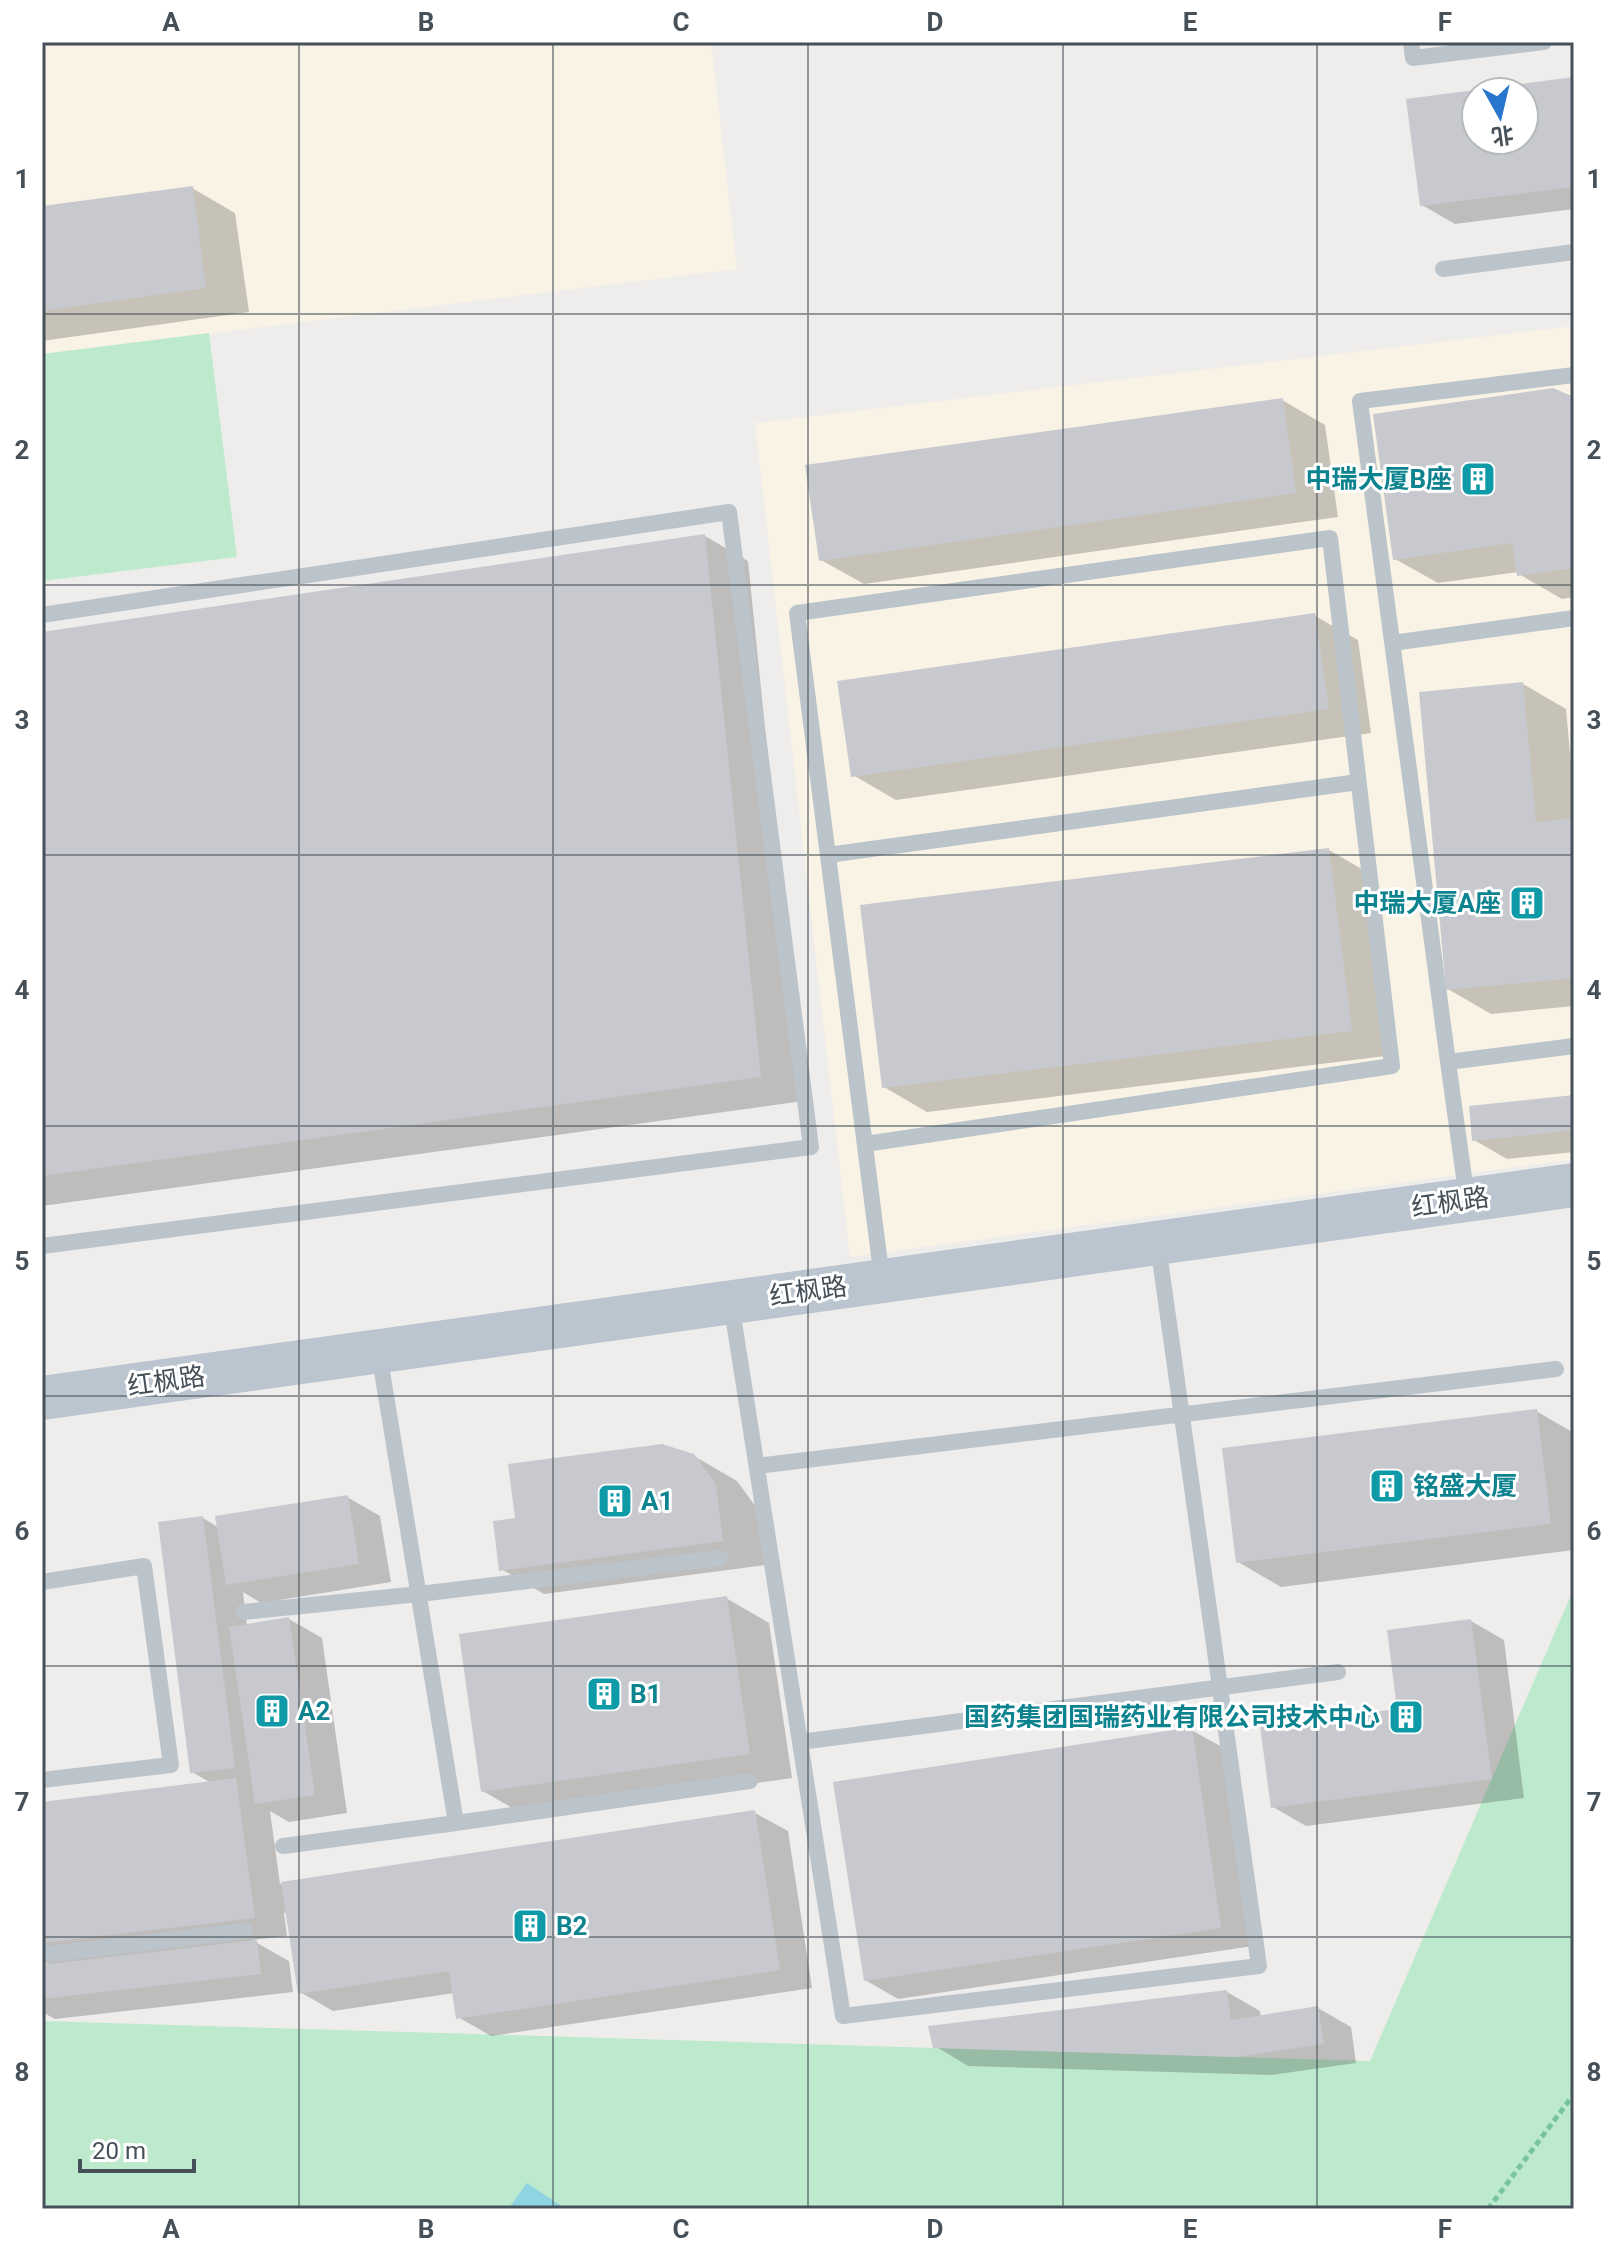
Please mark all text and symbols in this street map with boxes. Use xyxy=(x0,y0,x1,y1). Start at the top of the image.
text: A xyxy=(162,7,180,37)
text: B xyxy=(418,7,434,37)
text: C xyxy=(672,7,690,37)
text: D xyxy=(927,7,943,37)
text: E xyxy=(1183,7,1198,37)
text: F xyxy=(1438,7,1452,37)
north arrow xyxy=(1460,76,1540,156)
text: 北 xyxy=(1490,121,1515,149)
text: 1 xyxy=(15,164,29,194)
text: 1 xyxy=(1587,164,1601,194)
text: 2 xyxy=(15,435,29,465)
text: 2 xyxy=(1587,435,1601,465)
building icon: 中瑞大厦B座 xyxy=(1459,460,1497,498)
place label: 中瑞大厦B座 xyxy=(1305,464,1452,494)
text: 3 xyxy=(15,705,29,735)
text: 3 xyxy=(1587,705,1601,735)
building icon: 中瑞大厦A座 xyxy=(1508,884,1546,922)
place label: 中瑞大厦A座 xyxy=(1354,888,1501,918)
text: 4 xyxy=(15,975,30,1005)
text: 4 xyxy=(1587,975,1602,1005)
street label: 红枫路 xyxy=(1409,1182,1491,1222)
text: 5 xyxy=(15,1246,29,1276)
text: 5 xyxy=(1587,1246,1601,1276)
street label: 红枫路 xyxy=(767,1271,849,1311)
street label: 红枫路 xyxy=(125,1361,207,1401)
building icon: 铭盛大厦 xyxy=(1368,1467,1406,1505)
place label: 铭盛大厦 xyxy=(1413,1471,1517,1501)
building icon: A1 xyxy=(596,1482,634,1520)
place label: A1 xyxy=(641,1486,673,1516)
text: 6 xyxy=(15,1516,30,1546)
text: 6 xyxy=(1587,1516,1602,1546)
building icon: B1 xyxy=(585,1675,623,1713)
place label: B1 xyxy=(630,1679,662,1709)
building icon: A2 xyxy=(253,1692,291,1730)
place label: A2 xyxy=(298,1696,330,1726)
building icon: 国药集团国瑞药业有限公司技术中心 xyxy=(1387,1698,1425,1736)
place label: 国药集团国瑞药业有限公司技术中心 xyxy=(964,1702,1380,1732)
text: 7 xyxy=(15,1787,29,1817)
text: 7 xyxy=(1587,1787,1601,1817)
building icon: B2 xyxy=(511,1907,549,1945)
place label: B2 xyxy=(556,1911,588,1941)
text: 8 xyxy=(15,2057,29,2087)
text: 8 xyxy=(1587,2057,1601,2087)
scale bar xyxy=(80,2123,194,2173)
text: 20 m xyxy=(92,2137,146,2165)
text: A xyxy=(162,2214,180,2244)
text: B xyxy=(418,2214,434,2244)
text: C xyxy=(672,2214,690,2244)
text: D xyxy=(927,2214,943,2244)
text: E xyxy=(1183,2214,1198,2244)
text: F xyxy=(1438,2214,1452,2244)

